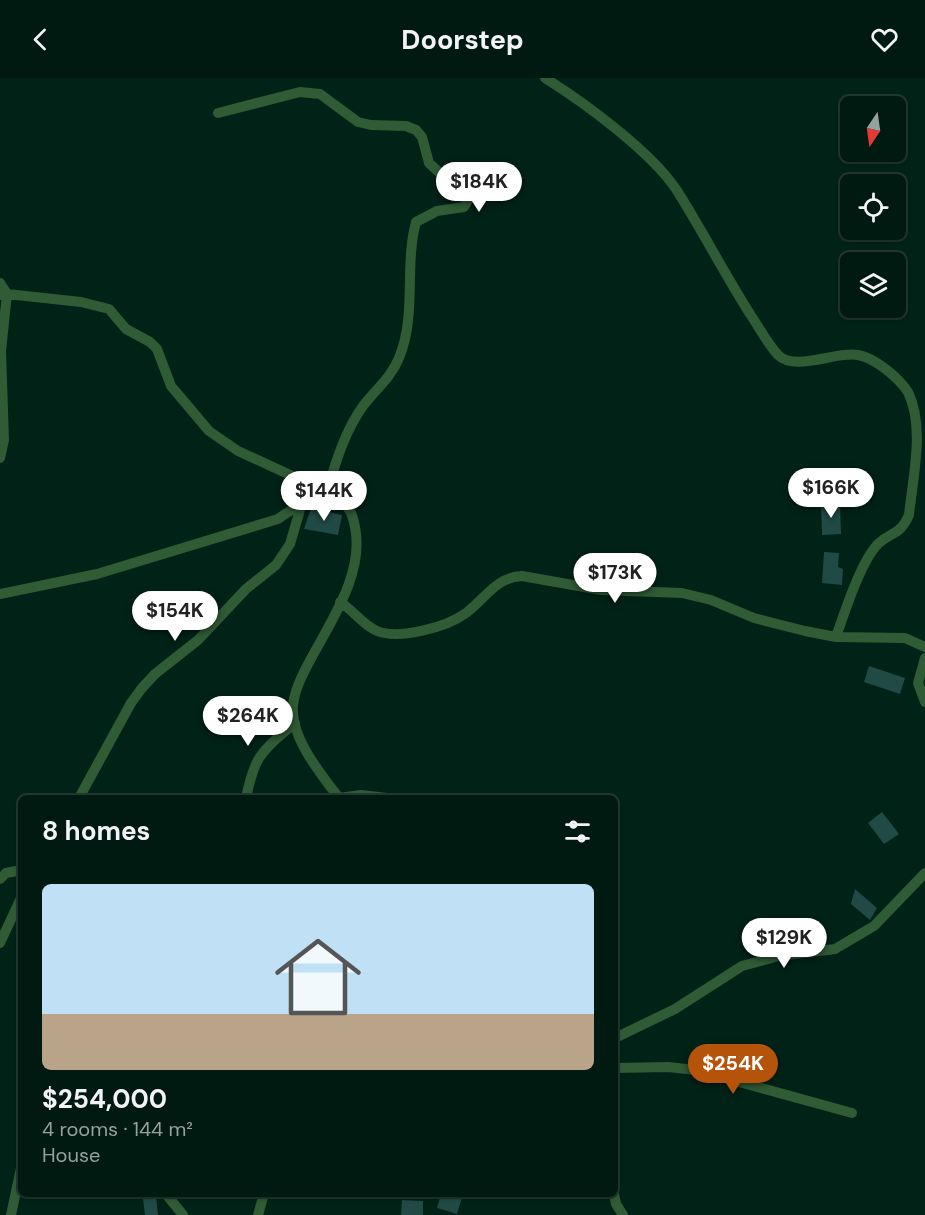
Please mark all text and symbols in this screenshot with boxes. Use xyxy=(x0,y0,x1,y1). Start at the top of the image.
text: Doorstep xyxy=(401,22,524,57)
icon: back xyxy=(24,23,57,56)
icon: heart xyxy=(868,23,901,56)
north arrow xyxy=(840,96,906,162)
map controls xyxy=(840,96,906,318)
pin: $184K xyxy=(437,162,521,213)
text: $184K xyxy=(450,168,508,194)
button: locate xyxy=(840,174,906,240)
button: layers xyxy=(840,252,906,318)
pin: $166K xyxy=(789,468,873,519)
pin: $144K xyxy=(282,471,366,522)
text: $166K xyxy=(802,474,860,500)
text: $144K xyxy=(295,477,353,503)
pin: $173K xyxy=(573,553,657,604)
text: $173K xyxy=(587,559,643,585)
pin: $154K xyxy=(133,591,217,642)
text: $154K xyxy=(146,597,204,623)
pin: $264K xyxy=(206,696,290,747)
text: $264K xyxy=(217,702,279,728)
text: 8 homes xyxy=(42,814,150,848)
icon: filters xyxy=(561,815,594,848)
pin: $129K xyxy=(742,918,826,969)
icon: home xyxy=(264,923,372,1031)
text: $129K xyxy=(756,924,812,950)
pin: $254K xyxy=(691,1044,775,1095)
text: $254K xyxy=(702,1050,764,1076)
text: $254,000 xyxy=(42,1082,167,1116)
text: 4 rooms · 144 m² xyxy=(42,1116,193,1142)
text: House xyxy=(42,1142,100,1168)

